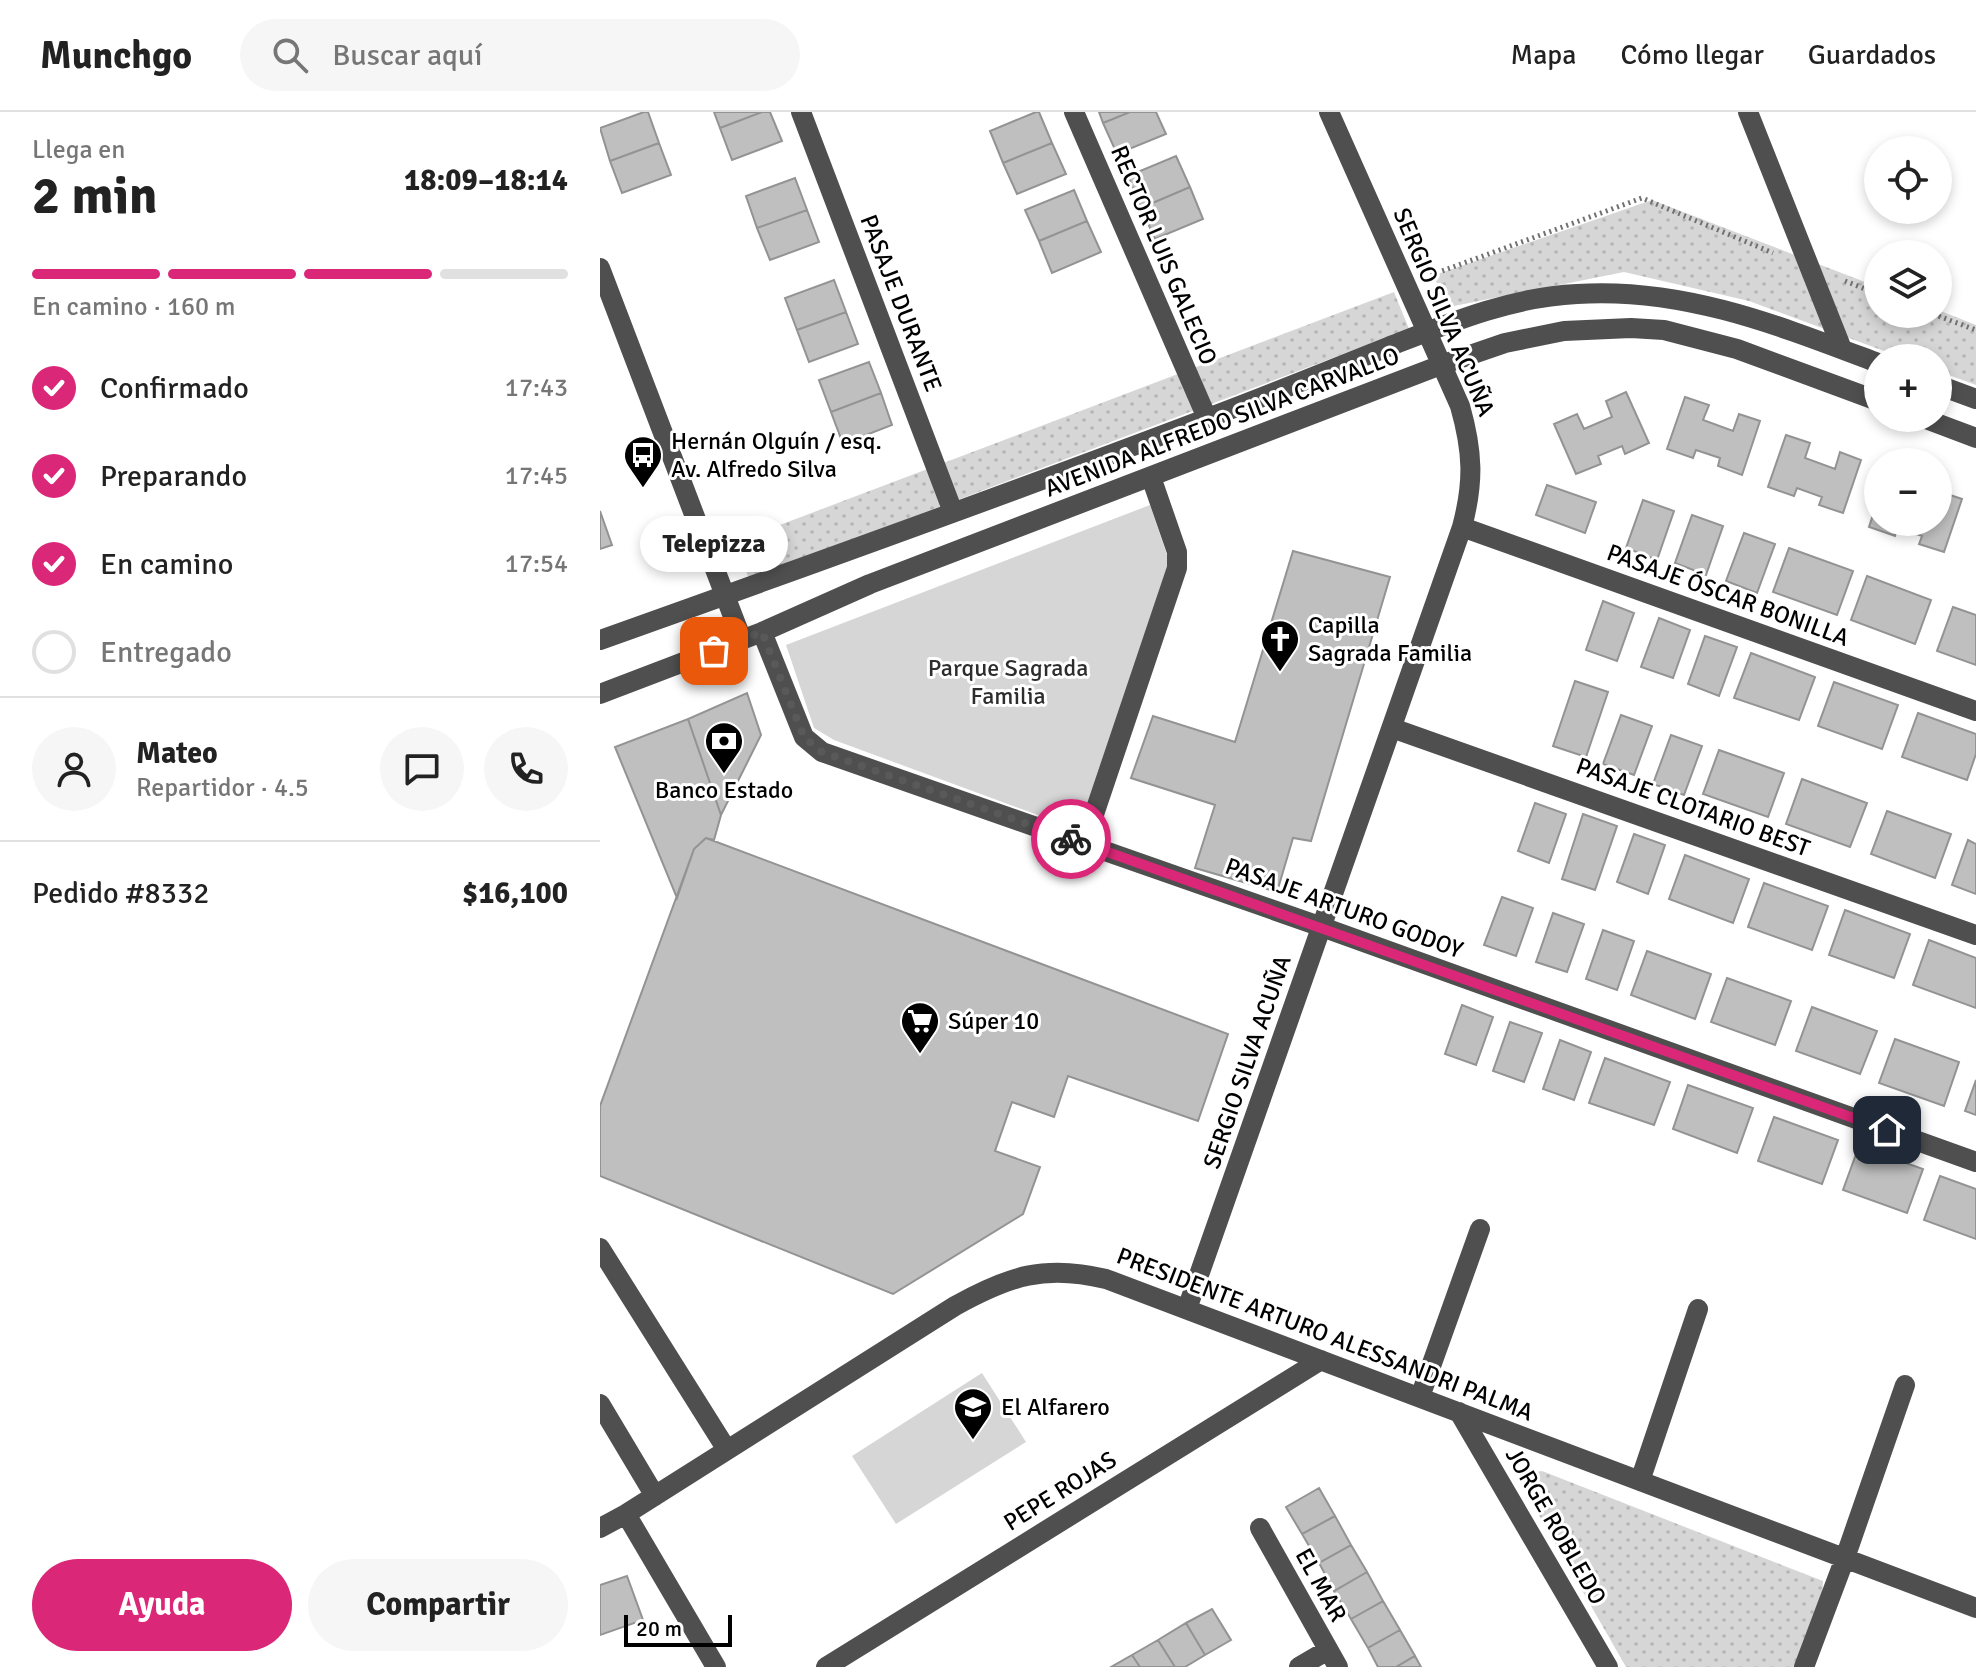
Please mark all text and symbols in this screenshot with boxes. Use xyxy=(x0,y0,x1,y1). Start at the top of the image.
search box xyxy=(240,19,800,91)
text: Munchgo xyxy=(40,32,192,79)
icon: search xyxy=(268,33,312,77)
text: Buscar aquí xyxy=(332,37,482,74)
text: Mapa xyxy=(1511,38,1576,72)
text: Cómo llegar xyxy=(1620,38,1764,72)
text: Guardados xyxy=(1808,38,1936,72)
text: Llega en xyxy=(32,134,126,166)
map controls xyxy=(1864,136,1952,536)
button: locate xyxy=(1864,136,1952,224)
street label: RECTOR LUIS GALECIO xyxy=(1104,141,1224,369)
text: 18:09–18:14 xyxy=(404,162,568,199)
text: 2 min xyxy=(32,164,158,228)
street label: SERGIO SILVA ACUÑA xyxy=(1386,203,1502,421)
street label: PASAJE DURANTE xyxy=(853,210,949,396)
button: layers xyxy=(1864,240,1952,328)
text: En camino · 160 m xyxy=(32,291,235,323)
street label: AVENIDA ALFREDO SILVA CARVALLO xyxy=(1041,340,1403,504)
button: + xyxy=(1864,344,1952,432)
icon: check xyxy=(32,366,76,410)
text: Confirmado xyxy=(100,370,249,407)
text: 17:43 xyxy=(505,372,568,404)
place label: Hernán Olguín / esq. Av. Alfredo Silva xyxy=(671,426,882,484)
bus stop icon: Hernán Olguín / esq. Av. Alfredo Silva xyxy=(622,434,664,489)
button: − xyxy=(1864,448,1952,536)
icon: check xyxy=(32,454,76,498)
text: Preparando xyxy=(100,458,247,495)
text: 17:45 xyxy=(505,460,568,492)
callout: Telepizza xyxy=(640,515,788,571)
text: Telepizza xyxy=(662,528,766,560)
street label: PASAJE ÓSCAR BONILLA xyxy=(1603,537,1854,653)
icon: check xyxy=(32,542,76,586)
text: En camino xyxy=(100,546,233,583)
text: 17:54 xyxy=(505,548,568,580)
place label: Capilla Sagrada Familia xyxy=(1308,610,1472,668)
pin xyxy=(680,617,748,685)
church icon: Capilla Sagrada Familia xyxy=(1259,618,1301,673)
icon: bag xyxy=(692,629,736,673)
text: Entregado xyxy=(100,634,232,671)
park label: Parque Sagrada Familia xyxy=(928,653,1088,711)
bank icon: Banco Estado xyxy=(703,720,745,775)
button: person xyxy=(32,727,116,811)
button: chat xyxy=(380,727,464,811)
button: phone xyxy=(484,727,568,811)
text: Mateo xyxy=(136,735,218,772)
street label: PASAJE CLOTARIO BEST xyxy=(1572,751,1814,863)
text: Repartidor · 4.5 xyxy=(136,772,309,804)
place label: Banco Estado xyxy=(655,775,793,805)
courier xyxy=(1031,799,1111,879)
icon: bike xyxy=(1049,817,1093,861)
street label: PASAJE ARTURO GODOY xyxy=(1221,851,1467,965)
text: Pedido #8332 xyxy=(32,875,209,912)
text: $16,100 xyxy=(462,875,568,912)
street label: SERGIO SILVA ACUÑA xyxy=(1196,951,1298,1173)
supermarket icon: Súper 10 xyxy=(899,1000,941,1055)
place label: Súper 10 xyxy=(948,1006,1039,1036)
pin xyxy=(1853,1096,1921,1164)
icon: home xyxy=(1865,1108,1909,1152)
street label: PRESIDENTE ARTURO ALESSANDRI PALMA xyxy=(1113,1241,1538,1428)
school or university icon: El Alfarero xyxy=(952,1386,994,1441)
place label: El Alfarero xyxy=(1001,1392,1110,1422)
street label: JORGE ROBLEDO xyxy=(1499,1442,1613,1610)
street label: PEPE ROJAS xyxy=(998,1445,1122,1537)
street label: EL MAR xyxy=(1289,1543,1353,1627)
button: Ayuda xyxy=(32,1559,292,1651)
button: Compartir xyxy=(308,1559,568,1651)
scale bar xyxy=(624,1611,732,1647)
text: 20 m xyxy=(636,1615,682,1642)

